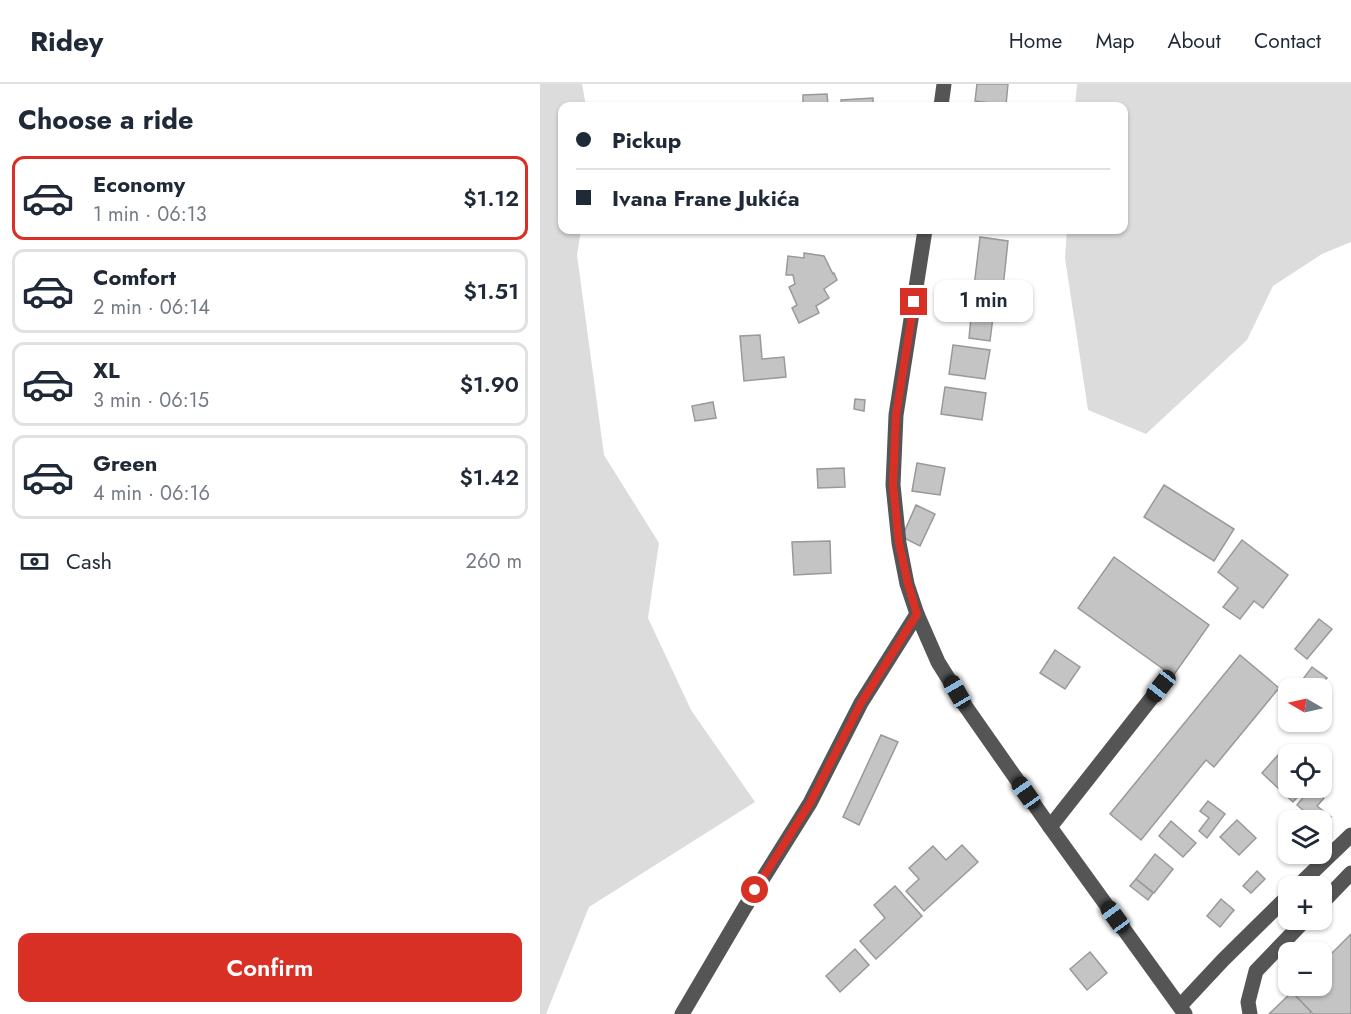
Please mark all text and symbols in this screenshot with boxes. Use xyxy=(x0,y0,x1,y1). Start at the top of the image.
text: Ridey xyxy=(30,21,103,62)
text: Home xyxy=(1009,26,1062,56)
text: Map xyxy=(1095,26,1135,56)
text: About xyxy=(1168,26,1221,56)
text: Contact xyxy=(1254,26,1321,56)
text: Choose a ride xyxy=(18,100,193,139)
text: Pickup xyxy=(612,124,681,156)
text: Economy xyxy=(93,168,185,200)
icon: car xyxy=(21,171,75,225)
text: $1.12 xyxy=(463,182,519,214)
text: Ivana Frane Jukića xyxy=(612,182,800,214)
text: 1 min · 06:13 xyxy=(93,200,207,229)
text: Comfort xyxy=(93,261,176,293)
icon: car xyxy=(21,264,75,318)
text: $1.51 xyxy=(463,275,519,307)
callout: 1 min xyxy=(935,281,1034,323)
text: 1 min xyxy=(959,286,1008,315)
route end xyxy=(900,288,927,315)
text: 2 min · 06:14 xyxy=(93,293,210,322)
text: XL xyxy=(93,354,120,386)
icon: car xyxy=(21,357,75,411)
text: $1.90 xyxy=(460,368,519,400)
text: 3 min · 06:15 xyxy=(93,386,209,415)
text: Green xyxy=(93,447,157,479)
icon: car xyxy=(21,450,75,504)
text: $1.42 xyxy=(459,461,519,493)
text: 4 min · 06:16 xyxy=(93,479,210,508)
icon: cash xyxy=(18,545,51,578)
text: Cash xyxy=(66,545,112,577)
text: 260 m xyxy=(466,547,522,576)
car xyxy=(1143,666,1179,706)
car xyxy=(940,672,974,712)
north arrow xyxy=(1278,678,1332,732)
map controls xyxy=(1278,678,1332,996)
button: locate xyxy=(1278,744,1332,798)
car xyxy=(1008,773,1044,813)
button: layers xyxy=(1278,810,1332,864)
route start xyxy=(741,876,768,903)
button: + xyxy=(1278,876,1332,930)
car xyxy=(1097,897,1133,937)
button: Confirm xyxy=(18,933,522,1002)
button: − xyxy=(1278,942,1332,996)

